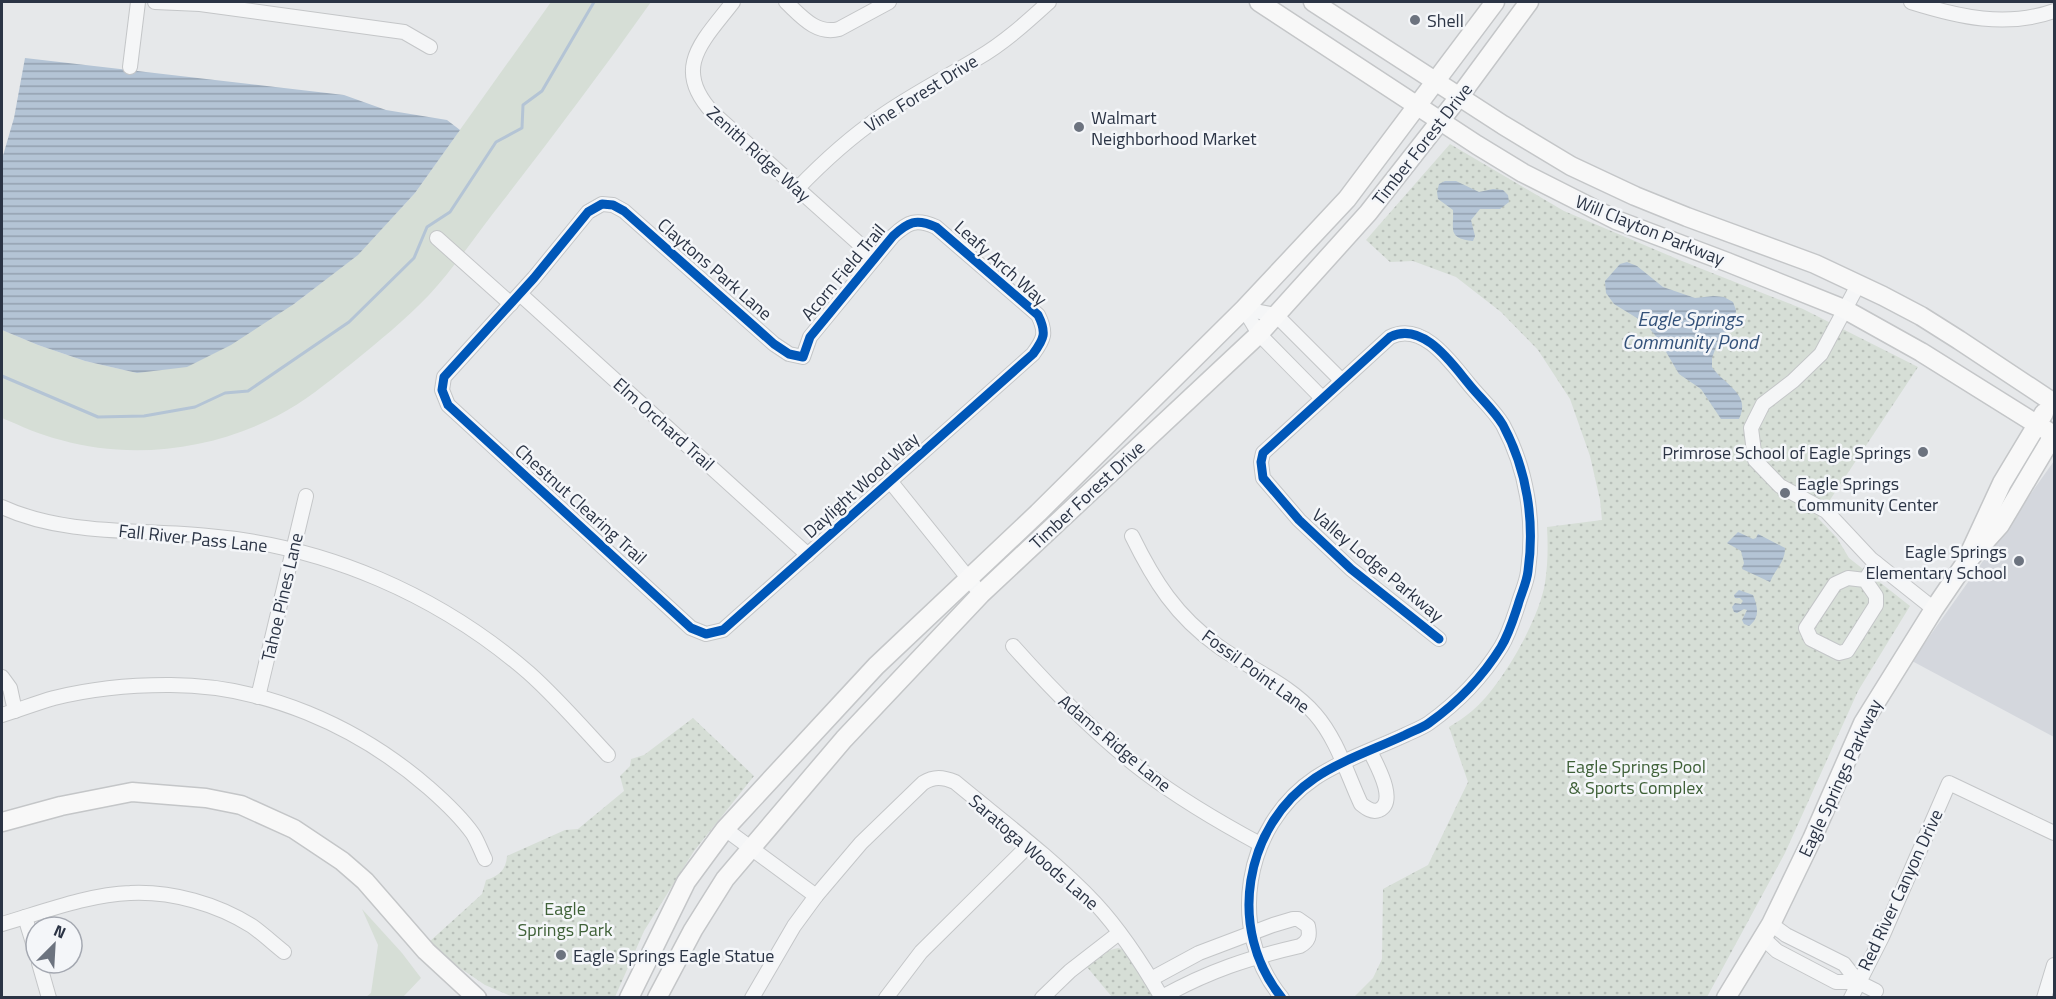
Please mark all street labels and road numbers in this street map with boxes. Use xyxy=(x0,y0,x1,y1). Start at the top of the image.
street label: Vine Forest Drive xyxy=(859,47,983,139)
street label: Timber Forest Drive xyxy=(1365,77,1479,211)
street label: Zenith Ridge Way xyxy=(701,100,817,208)
street label: Will Clayton Parkway xyxy=(1571,188,1729,272)
street label: Claytons Park Lane xyxy=(652,212,778,326)
street label: Leafy Arch Way xyxy=(949,214,1054,312)
street label: Acorn Field Trail xyxy=(794,218,892,326)
street label: Elm Orchard Trail xyxy=(607,371,721,477)
street label: Daylight Wood Way xyxy=(797,425,925,545)
street label: Timber Forest Drive xyxy=(1023,434,1151,556)
street label: Chestnut Clearing Trail xyxy=(509,437,653,571)
street label: Valley Lodge Parkway xyxy=(1306,502,1450,628)
street label: Fall River Pass Lane xyxy=(117,517,269,559)
street label: Tahoe Pines Lane xyxy=(254,530,310,664)
street label: Fossil Point Lane xyxy=(1196,623,1316,719)
street label: Adams Ridge Lane xyxy=(1053,688,1177,798)
street label: Eagle Springs Parkway xyxy=(1791,694,1889,862)
street label: Saratoga Woods Lane xyxy=(963,788,1105,916)
street label: Red River Canyon Drive xyxy=(1851,805,1949,975)

